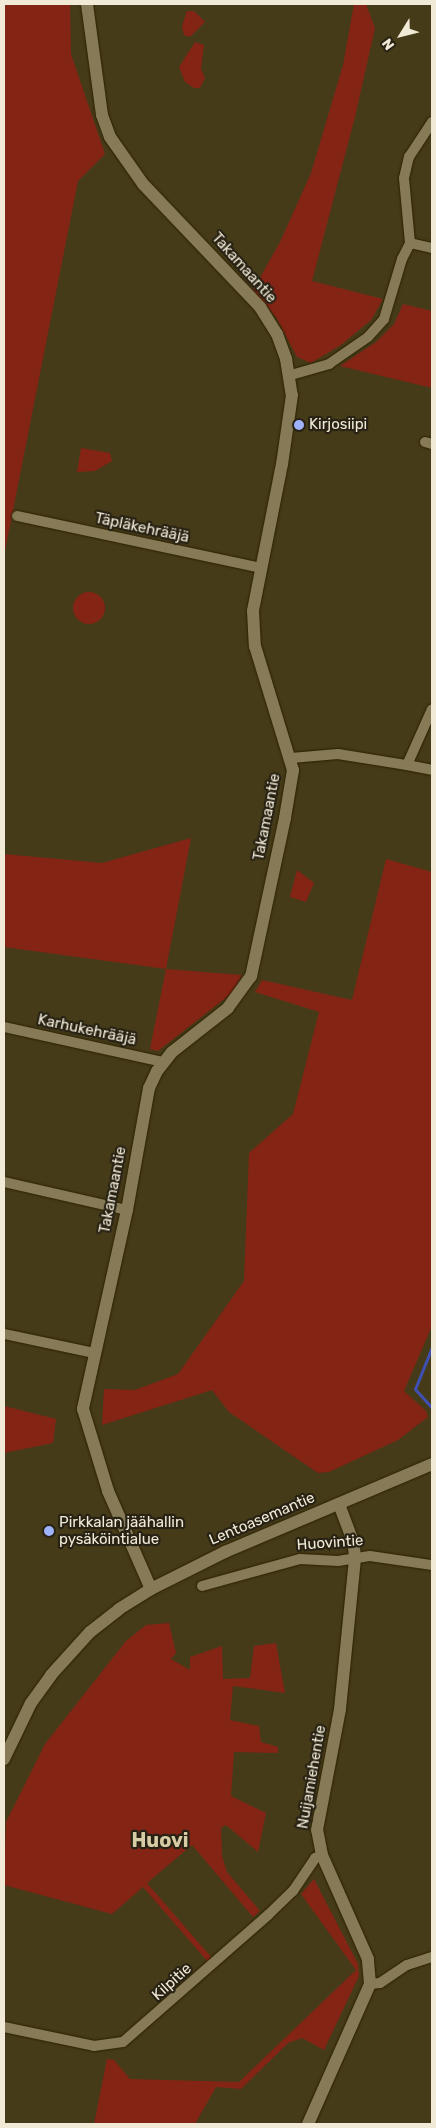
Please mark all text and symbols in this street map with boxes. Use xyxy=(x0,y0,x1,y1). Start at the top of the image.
north arrow xyxy=(376,10,426,60)
text: N xyxy=(379,35,398,53)
street label: Takamaantie xyxy=(208,229,280,307)
place label: Kirjosiipi xyxy=(309,416,367,434)
marker: Kirjosiipi xyxy=(293,419,305,431)
street label: Täpläkehrääjä xyxy=(93,509,191,547)
street label: Takamaantie xyxy=(250,772,284,862)
street label: Karhukehrääjä xyxy=(36,1011,138,1049)
street label: Takamaantie xyxy=(96,1145,130,1235)
street label: Lentoasemantie xyxy=(206,1489,318,1549)
place label: Pirkkalan jäähallin pysäköintialue xyxy=(59,1513,184,1548)
marker: Pirkkalan jäähallin pysäköintialue xyxy=(43,1525,55,1537)
street label: Huovintie xyxy=(296,1532,364,1554)
street label: Nuijamiehentie xyxy=(294,1724,330,1830)
district label: Huovi xyxy=(131,1828,189,1852)
street label: Kilpitie xyxy=(149,1960,195,2004)

